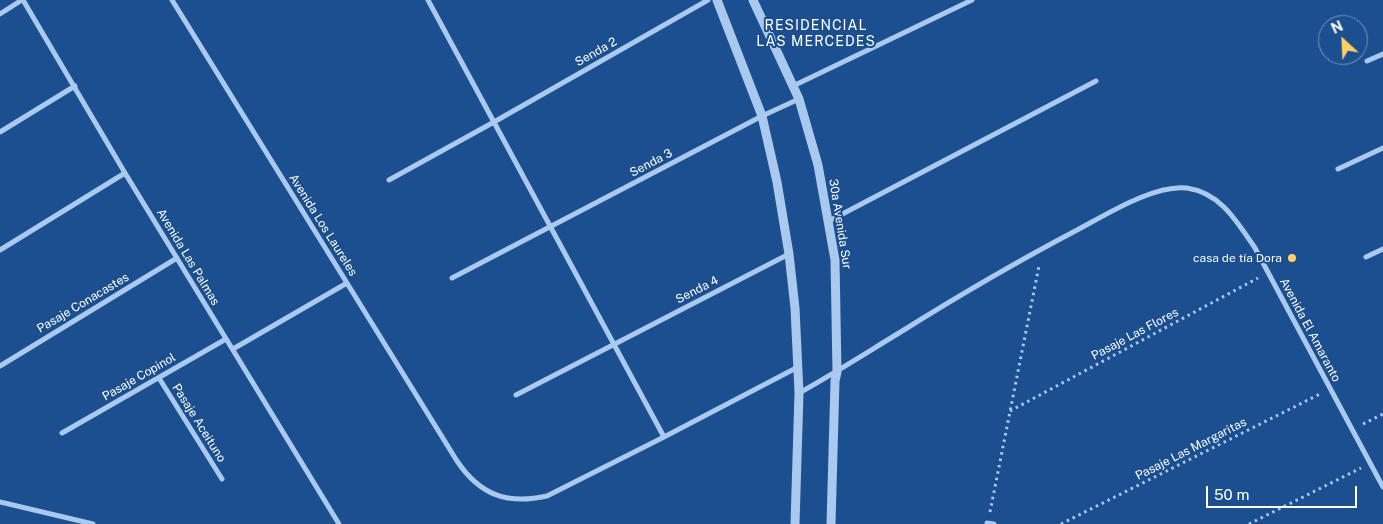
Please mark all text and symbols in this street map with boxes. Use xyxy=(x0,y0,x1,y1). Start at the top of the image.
north arrow xyxy=(1318,15,1368,65)
district label: RESIDENCIAL LAS MERCEDES xyxy=(755,18,877,50)
text: N xyxy=(1329,18,1345,37)
street label: Senda 2 xyxy=(573,34,619,70)
street label: Senda 3 xyxy=(627,146,675,180)
street label: Avenida Los Laureles xyxy=(286,171,360,279)
street label: 30a Avenida Sur xyxy=(826,178,854,270)
street label: Avenida Las Palmas xyxy=(153,206,223,308)
place label: casa de tía Dora xyxy=(1193,251,1282,265)
marker: casa de tía Dora xyxy=(1286,252,1298,264)
street label: Pasaje Conacastes xyxy=(34,270,132,336)
street label: Senda 4 xyxy=(673,273,721,307)
street label: Avenida El Amaranto xyxy=(1277,276,1343,384)
street label: Pasaje Las Flores xyxy=(1089,305,1181,363)
street label: Pasaje Copinol xyxy=(100,350,178,404)
street label: Pasaje Aceituno xyxy=(169,381,229,465)
street label: Pasaje Las Margaritas xyxy=(1133,415,1249,483)
scale bar xyxy=(1208,476,1359,508)
text: 50 m xyxy=(1214,486,1249,503)

